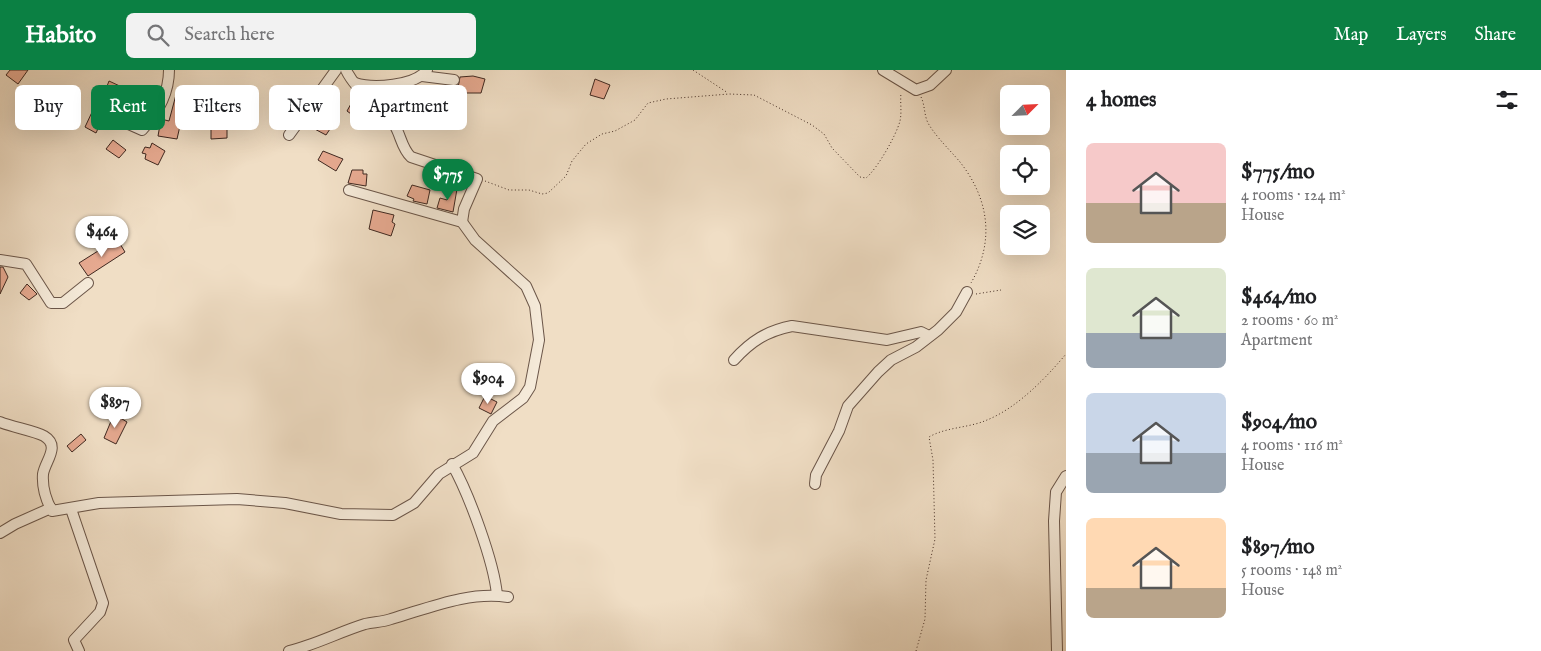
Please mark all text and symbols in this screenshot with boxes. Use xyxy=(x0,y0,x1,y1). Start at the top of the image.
search box xyxy=(126,13,476,58)
text: Habito xyxy=(25,20,96,51)
icon: search xyxy=(144,21,172,49)
text: Search here xyxy=(184,23,275,47)
text: Map xyxy=(1334,24,1368,47)
text: Layers xyxy=(1396,24,1447,47)
text: Share xyxy=(1475,24,1516,47)
chip: Buy xyxy=(15,85,81,130)
chip: Rent xyxy=(91,85,165,130)
chip: Filters xyxy=(175,85,259,130)
chip: New xyxy=(269,85,340,130)
chip: Apartment xyxy=(350,85,467,130)
north arrow xyxy=(1000,85,1050,135)
map controls xyxy=(1000,85,1050,255)
icon: filters xyxy=(1493,86,1521,114)
text: 4 homes xyxy=(1086,87,1156,114)
button: locate xyxy=(1000,145,1050,195)
pin: $775 xyxy=(418,158,478,201)
text: $775/mo xyxy=(1241,159,1315,186)
icon: home xyxy=(1126,163,1186,223)
text: $775 xyxy=(433,165,463,185)
text: 4 rooms · 124 m² xyxy=(1241,186,1346,206)
button: layers xyxy=(1000,205,1050,255)
text: House xyxy=(1241,206,1284,226)
pin: $464 xyxy=(72,216,132,258)
text: $464 xyxy=(86,222,118,242)
text: $464/mo xyxy=(1241,284,1317,311)
icon: home xyxy=(1126,288,1186,348)
text: 2 rooms · 60 m² xyxy=(1241,311,1339,331)
text: Apartment xyxy=(1241,331,1312,351)
pin: $904 xyxy=(458,362,518,405)
text: $904 xyxy=(472,369,504,389)
pin: $897 xyxy=(85,386,145,429)
text: $897 xyxy=(100,393,130,413)
text: $904/mo xyxy=(1241,409,1317,436)
icon: home xyxy=(1126,413,1186,473)
text: 4 rooms · 116 m² xyxy=(1241,436,1343,456)
text: House xyxy=(1241,456,1284,476)
text: $897/mo xyxy=(1241,534,1314,561)
icon: home xyxy=(1126,538,1186,598)
text: 5 rooms · 148 m² xyxy=(1241,561,1342,581)
text: House xyxy=(1241,581,1284,601)

